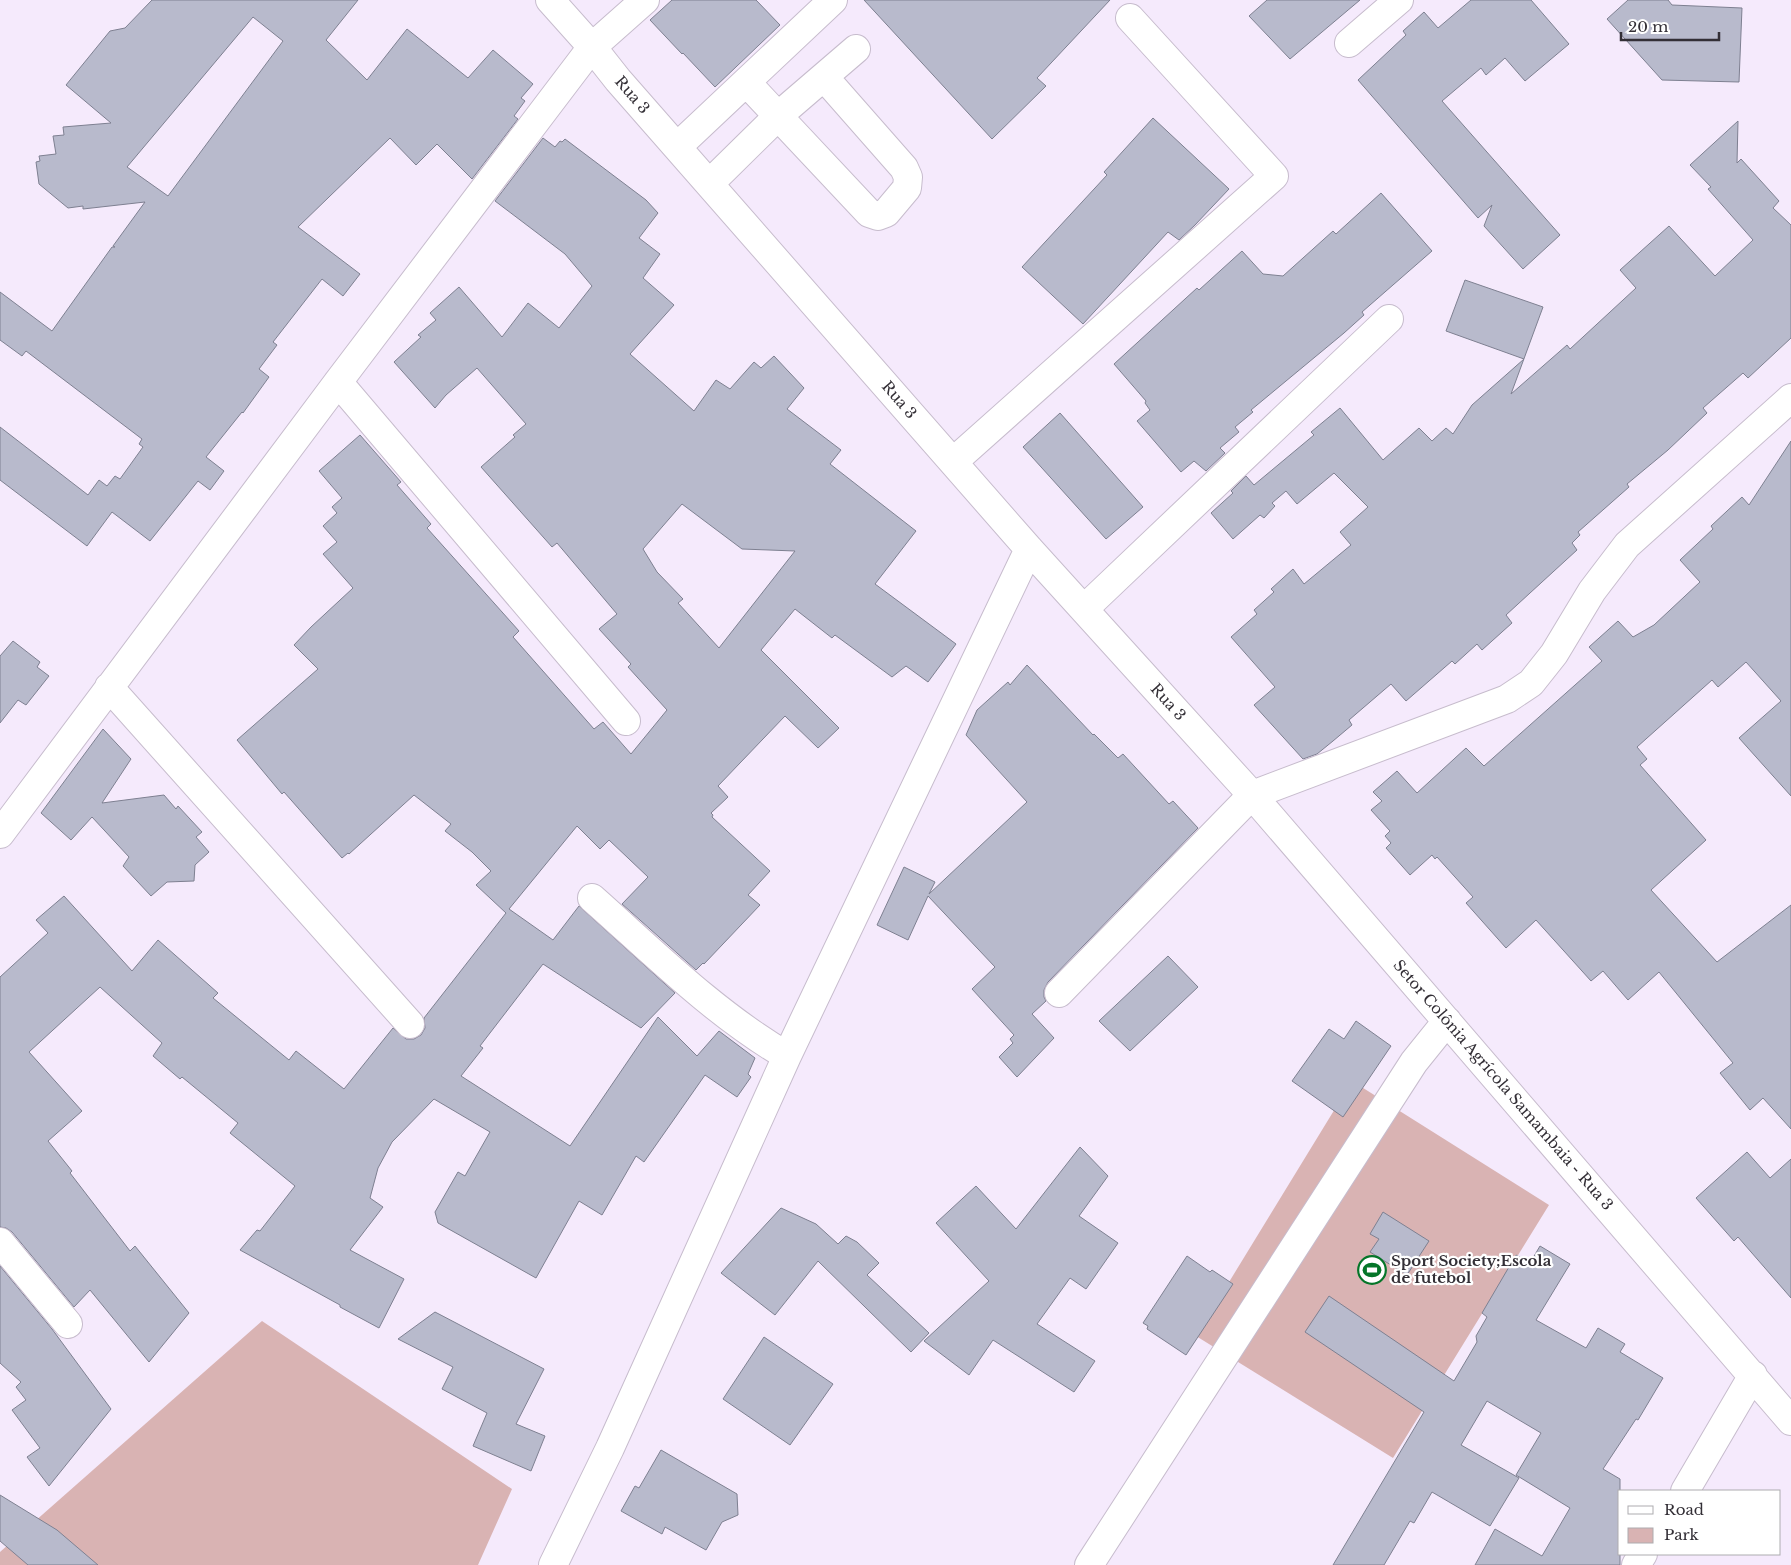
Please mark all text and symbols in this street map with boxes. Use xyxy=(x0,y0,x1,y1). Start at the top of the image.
scale bar xyxy=(1621,10,1718,42)
text: 20 m xyxy=(1628,17,1668,36)
street label: Rua 3 xyxy=(611,72,654,117)
street label: Rua 3 xyxy=(878,377,921,422)
street label: Rua 3 xyxy=(1147,679,1190,724)
street label: Setor Colônia Agrícola Samambaia - Rua 3 xyxy=(1389,956,1617,1214)
place label: Sport Society;Escola de futebol xyxy=(1391,1251,1552,1287)
sports icon: Sport Society;Escola de futebol xyxy=(1357,1255,1387,1285)
legend xyxy=(1618,1490,1781,1555)
text: Road xyxy=(1664,1500,1704,1519)
text: Park xyxy=(1664,1525,1700,1544)

